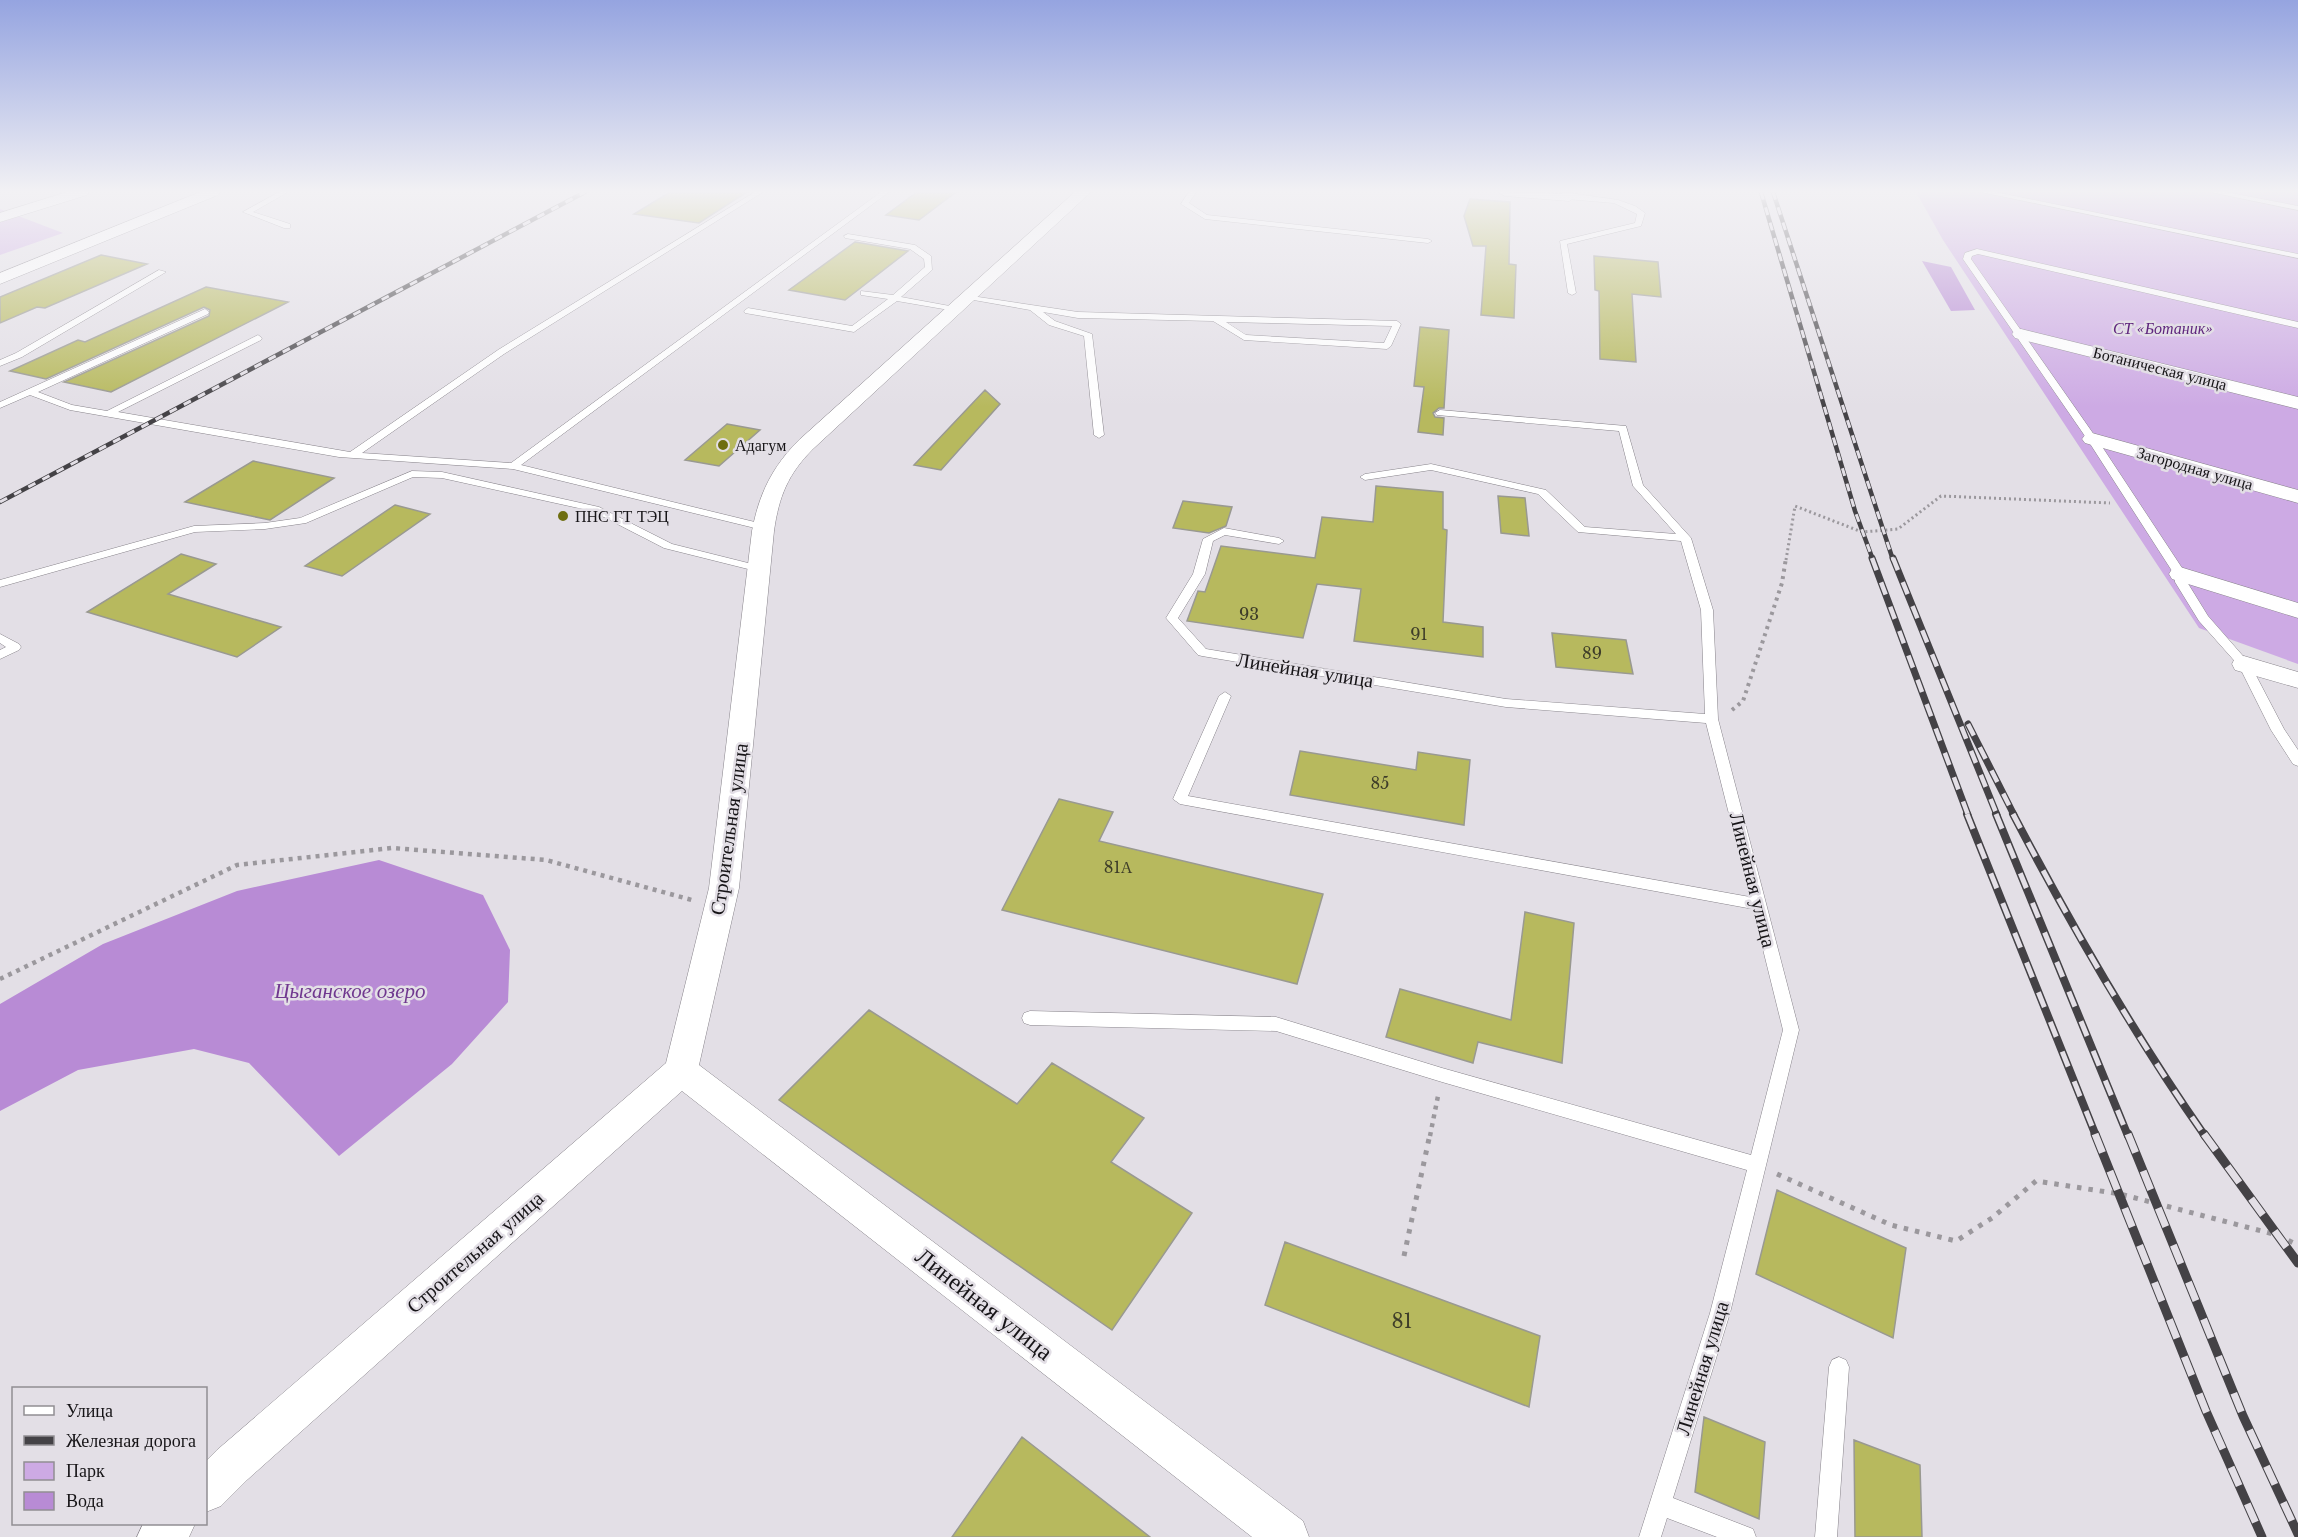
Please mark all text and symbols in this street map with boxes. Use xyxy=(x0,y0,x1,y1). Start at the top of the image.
park label: СТ «Ботаник» xyxy=(2113,318,2213,338)
street label: Ботаническая улица xyxy=(2091,342,2229,394)
place label: Адагум xyxy=(735,435,786,455)
marker: Адагум xyxy=(716,438,730,452)
street label: Загородная улица xyxy=(2135,442,2255,494)
place label: ПНС ГТ ТЭЦ xyxy=(575,506,669,526)
marker: ПНС ГТ ТЭЦ xyxy=(556,509,570,523)
house number: 93 xyxy=(1239,604,1259,624)
house number: 91 xyxy=(1410,624,1428,644)
house number: 89 xyxy=(1582,643,1602,663)
street label: Линейная улица xyxy=(1235,647,1375,693)
street label: Строительная улица xyxy=(705,741,753,917)
house number: 85 xyxy=(1371,773,1389,793)
street label: Линейная улица xyxy=(1725,810,1781,950)
house number: 81А xyxy=(1104,857,1133,877)
water label: Цыганское озеро xyxy=(273,978,426,1004)
street label: Строительная улица xyxy=(402,1186,548,1318)
street label: Линейная улица xyxy=(910,1241,1059,1366)
street label: Линейная улица xyxy=(1670,1298,1734,1438)
house number: 81 xyxy=(1391,1309,1413,1333)
legend xyxy=(12,1387,207,1525)
text: Улица xyxy=(66,1400,113,1422)
text: Железная дорога xyxy=(66,1430,196,1452)
text: Парк xyxy=(66,1460,105,1482)
text: Вода xyxy=(66,1490,104,1512)

